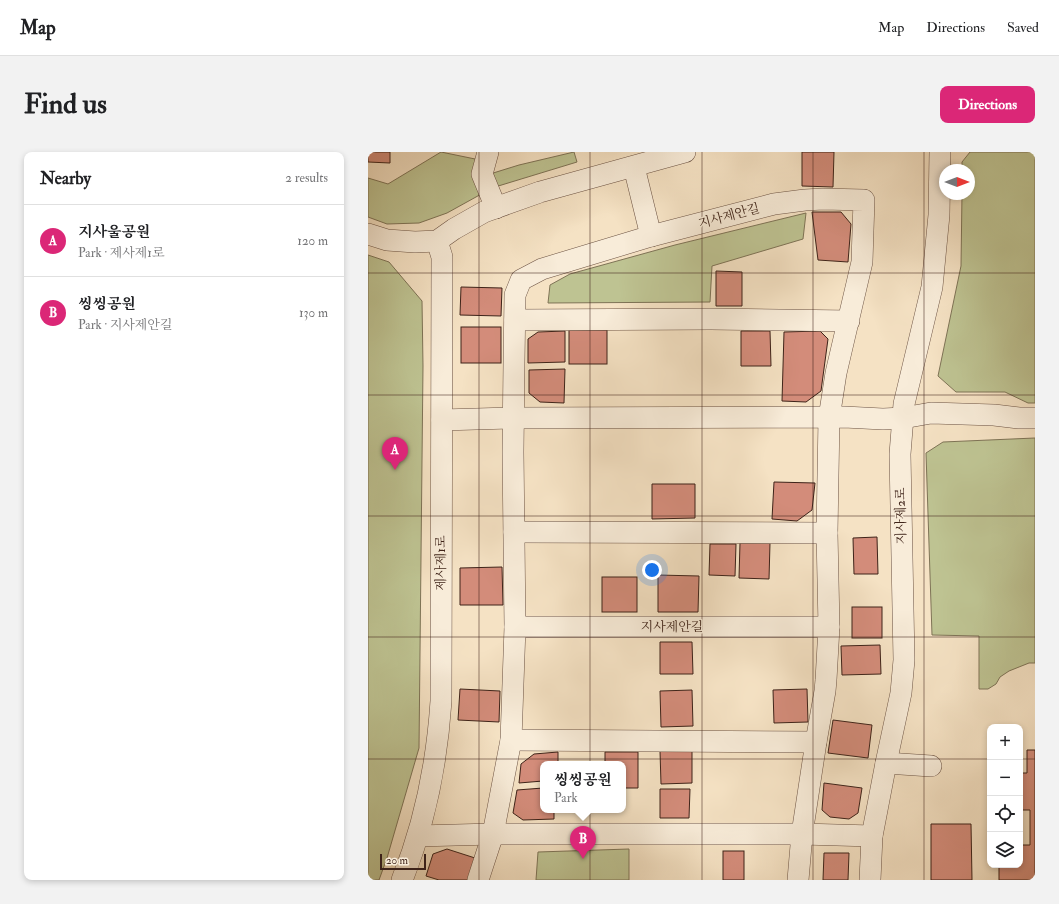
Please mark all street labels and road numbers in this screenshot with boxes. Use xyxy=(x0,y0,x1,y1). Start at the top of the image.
street label: 지사제안길 xyxy=(697,200,761,232)
street label: 지사제2로 xyxy=(892,487,909,545)
street label: 제사제1로 xyxy=(433,535,449,590)
street label: 지사제안길 xyxy=(641,619,703,635)

